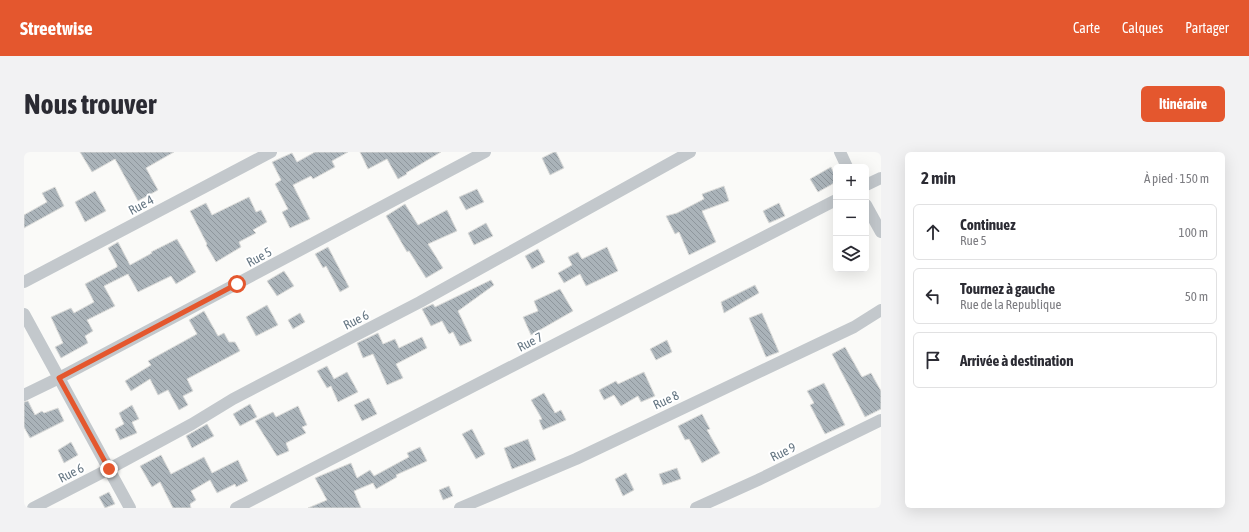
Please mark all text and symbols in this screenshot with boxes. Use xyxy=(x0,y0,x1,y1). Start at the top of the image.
text: Streetwise xyxy=(20,17,93,39)
text: Carte xyxy=(1073,20,1100,36)
text: Calques xyxy=(1122,20,1163,36)
text: Partager xyxy=(1185,20,1229,36)
button: Itinéraire xyxy=(1141,86,1225,122)
text: Nous trouver xyxy=(24,88,156,120)
map controls xyxy=(833,164,869,272)
button: + xyxy=(833,164,869,200)
text: 2 min xyxy=(921,168,956,188)
text: À pied · 150 m xyxy=(1144,171,1209,186)
street label: Rue 4 xyxy=(126,192,156,218)
button: − xyxy=(833,200,869,236)
text: Continuez xyxy=(960,216,1016,233)
icon: ahead xyxy=(922,221,944,243)
text: 100 m xyxy=(1179,225,1208,240)
text: Rue 5 xyxy=(960,233,987,248)
button: layers xyxy=(833,236,869,272)
street label: Rue 5 xyxy=(244,244,274,270)
route start xyxy=(228,275,246,293)
text: Tournez à gauche xyxy=(960,280,1055,297)
icon: left xyxy=(922,285,944,307)
text: 50 m xyxy=(1185,289,1208,304)
text: Rue de la Republique xyxy=(960,297,1061,312)
street label: Rue 6 xyxy=(341,307,371,333)
street label: Rue 7 xyxy=(515,329,545,355)
icon: arrive xyxy=(922,349,944,371)
text: Arrivée à destination xyxy=(960,352,1074,369)
street label: Rue 8 xyxy=(651,388,681,412)
street label: Rue 9 xyxy=(768,439,798,465)
street label: Rue 6 xyxy=(56,460,86,486)
route end xyxy=(100,460,118,478)

